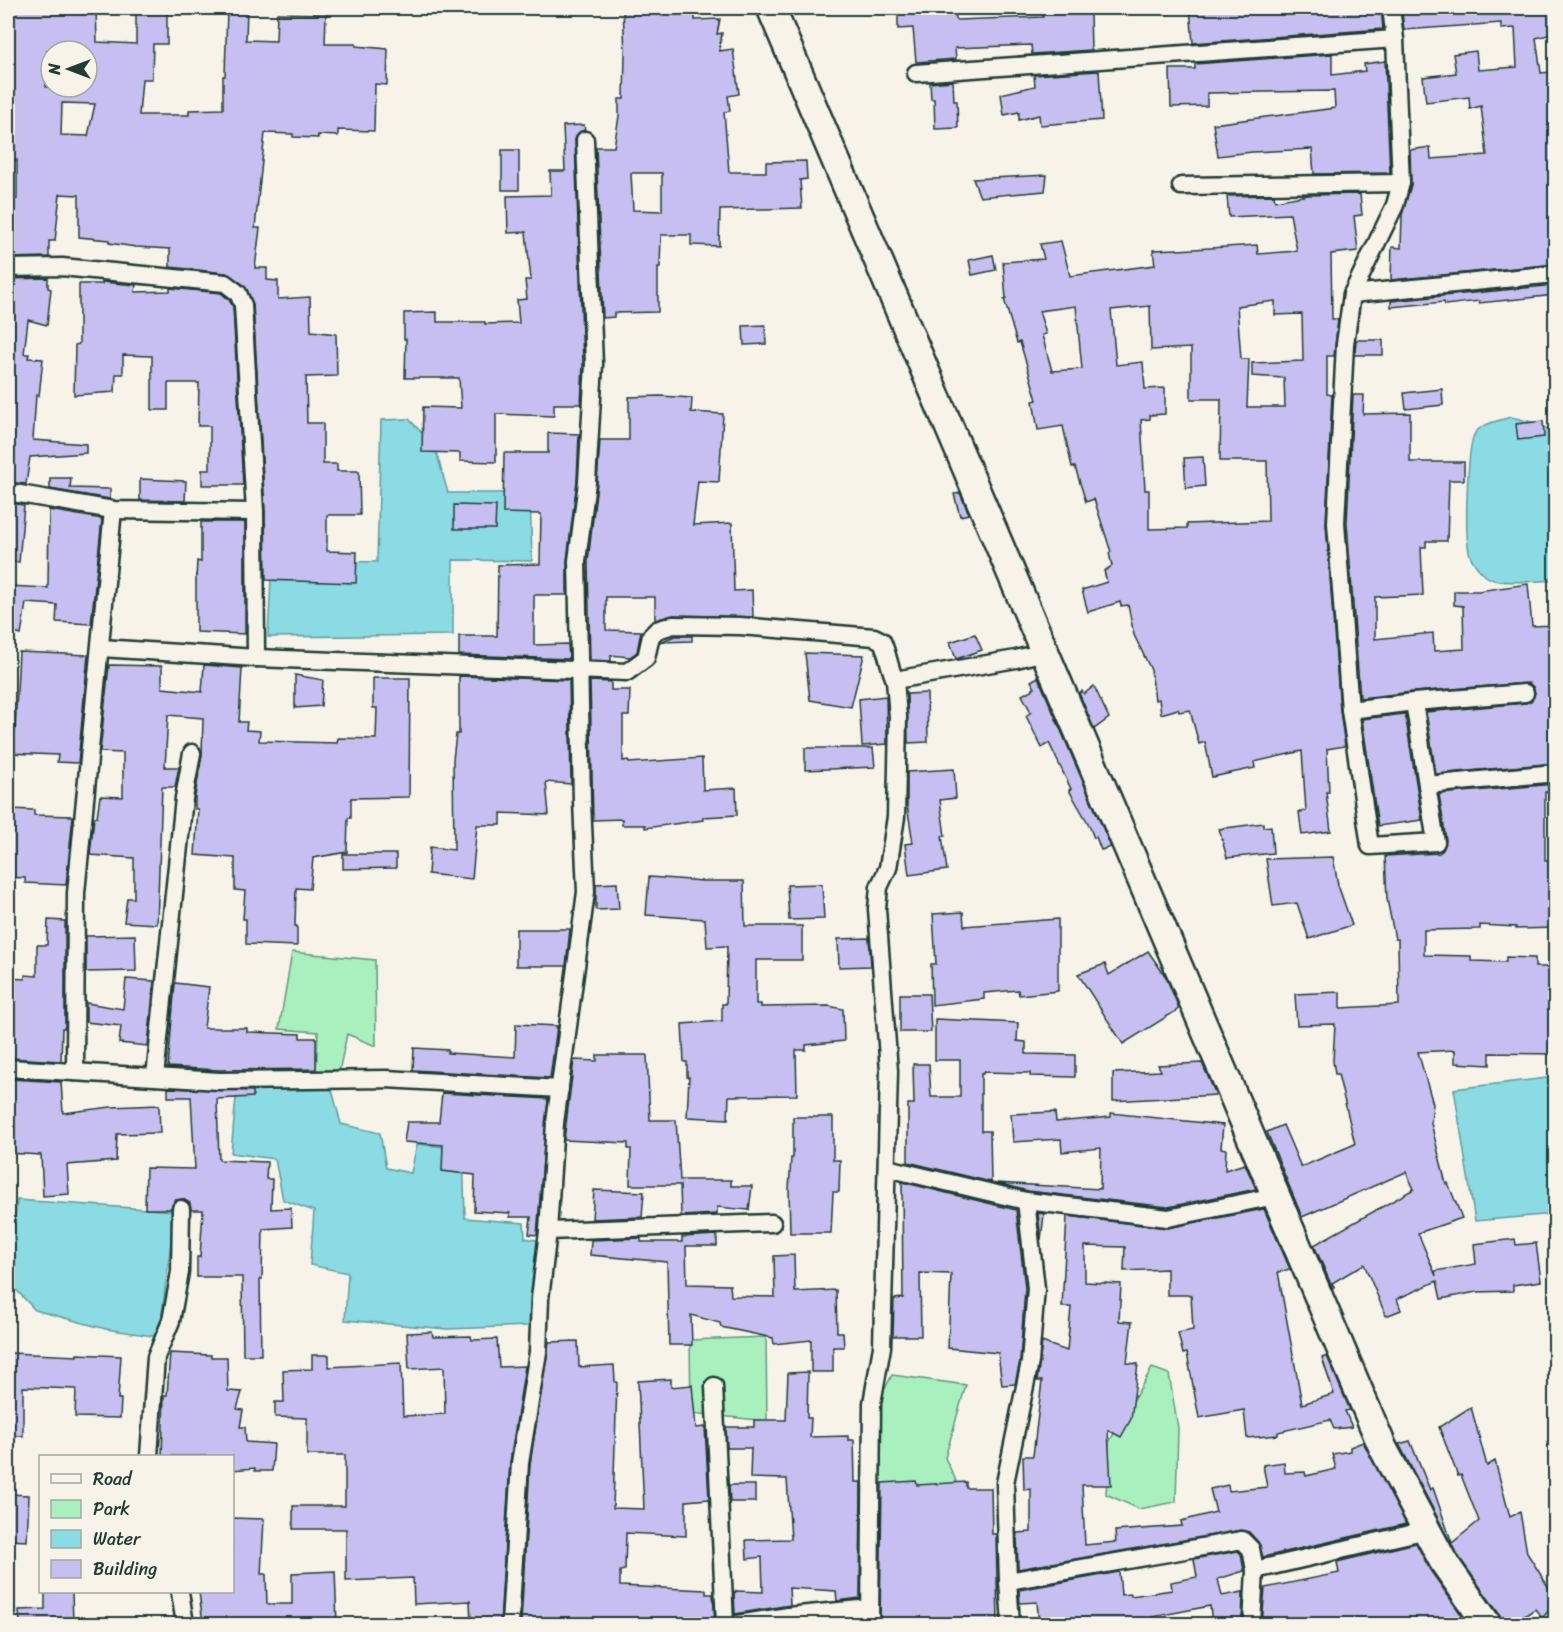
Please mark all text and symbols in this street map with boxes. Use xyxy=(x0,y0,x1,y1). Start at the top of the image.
north arrow xyxy=(39,39,99,99)
text: N xyxy=(40,63,69,76)
legend xyxy=(39,1455,234,1593)
text: Road xyxy=(93,1463,133,1495)
text: Park xyxy=(93,1493,130,1525)
text: Water xyxy=(93,1523,142,1555)
text: Building xyxy=(93,1553,157,1585)

